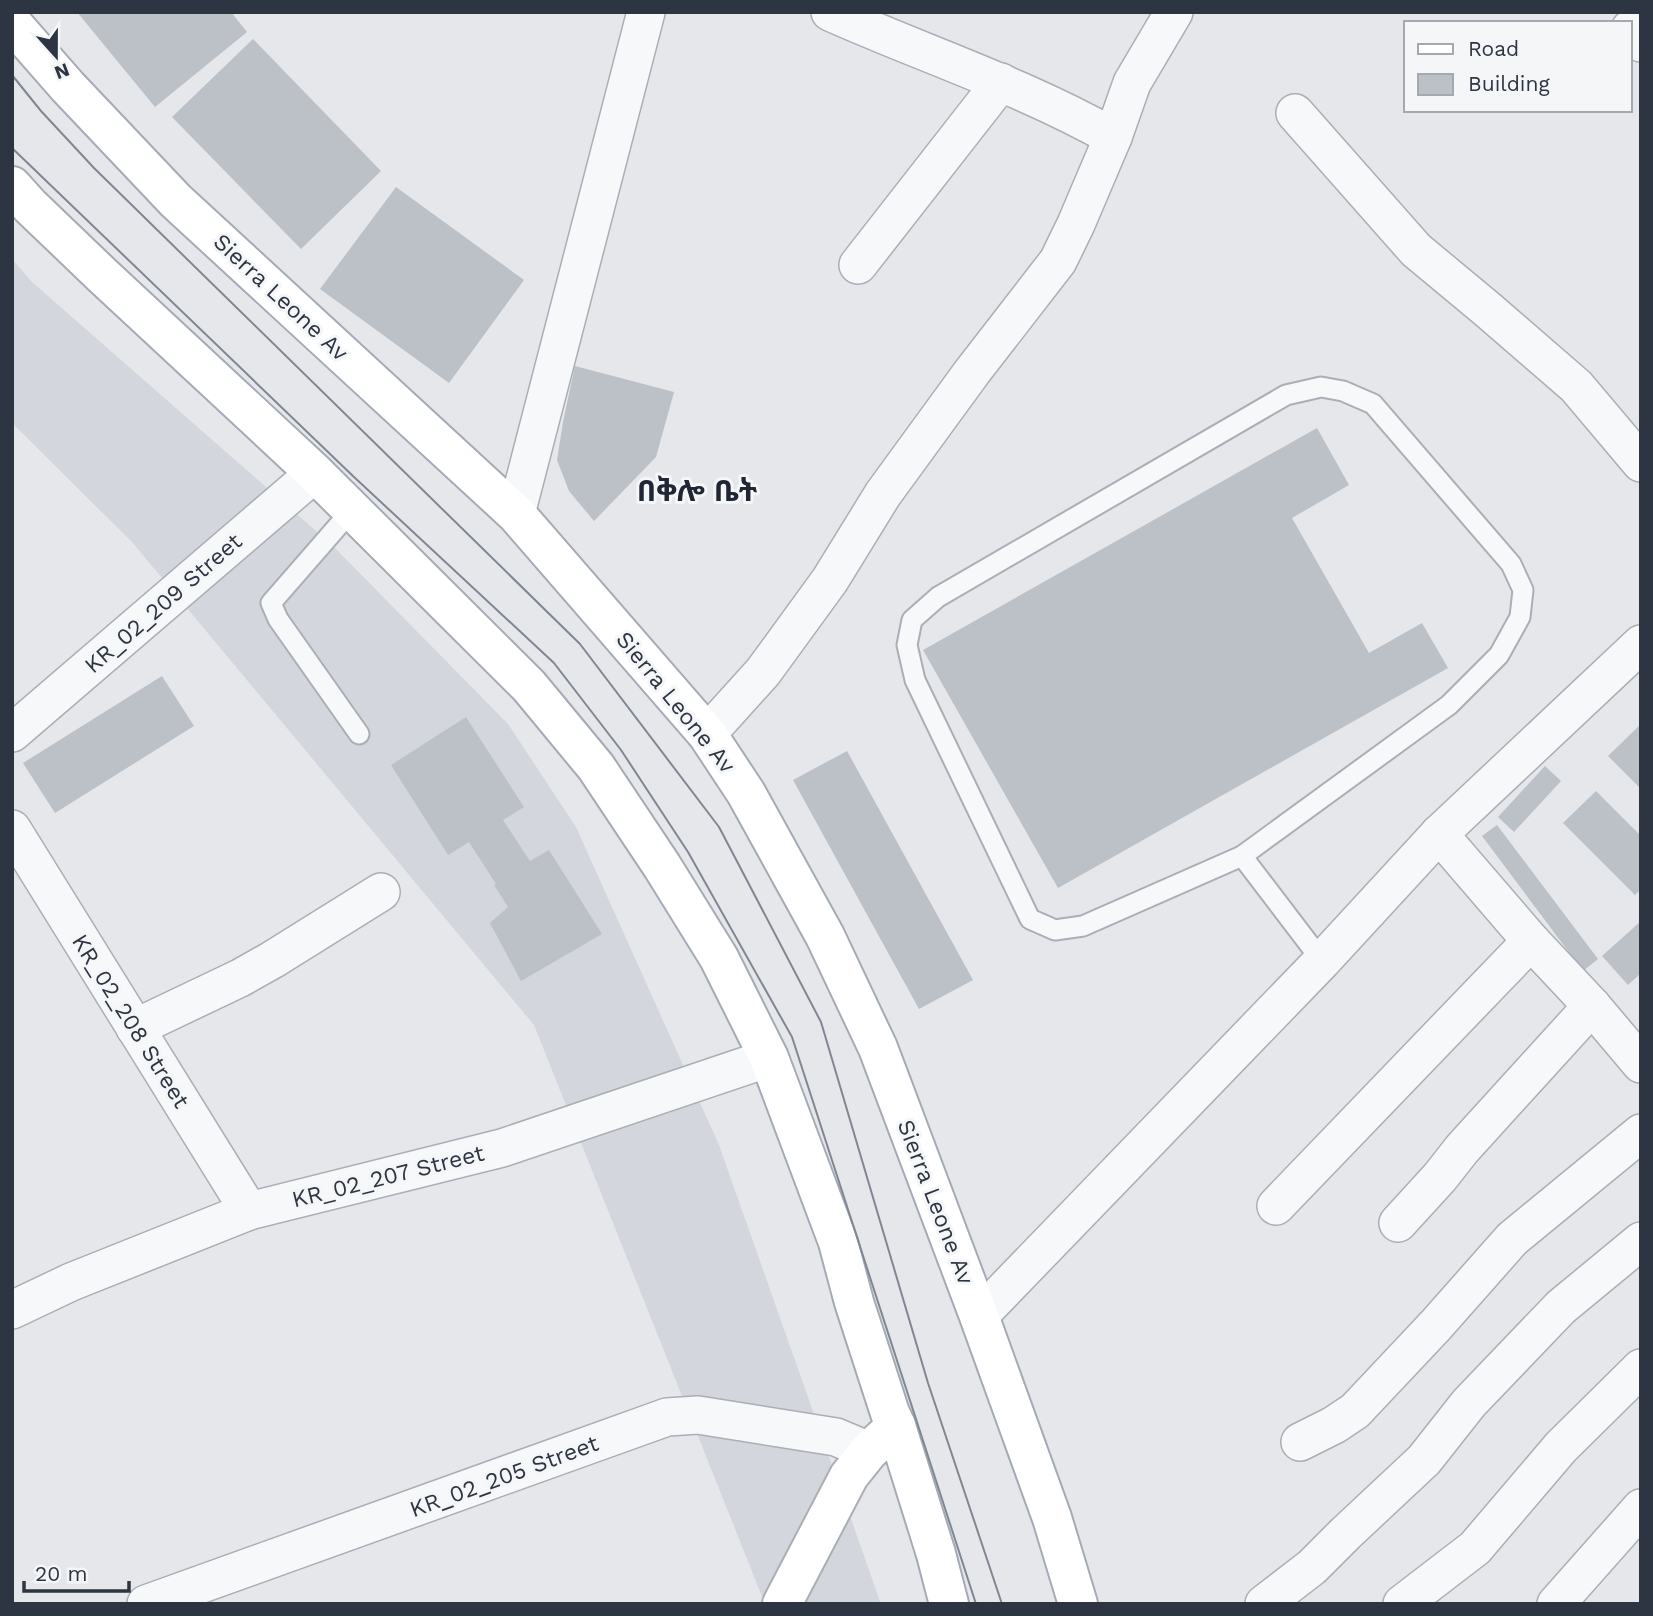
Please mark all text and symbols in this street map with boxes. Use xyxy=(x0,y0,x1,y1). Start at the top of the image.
north arrow xyxy=(21,21,91,91)
legend xyxy=(1404,21,1632,112)
text: Road xyxy=(1468,36,1519,61)
text: N xyxy=(51,58,73,85)
text: Building xyxy=(1468,71,1550,96)
street label: Sierra Leone Av xyxy=(208,228,354,367)
district label: በቅሎ ቤት xyxy=(637,473,758,508)
street label: KR_02_209 Street xyxy=(79,527,248,679)
street label: Sierra Leone Av xyxy=(610,626,741,778)
street label: KR_02_208 Street xyxy=(66,929,195,1113)
street label: Sierra Leone Av xyxy=(892,1116,979,1288)
street label: KR_02_207 Street xyxy=(289,1139,487,1213)
street label: KR_02_205 Street xyxy=(406,1430,603,1523)
scale bar xyxy=(24,1550,130,1594)
text: 20 m xyxy=(35,1561,87,1586)

